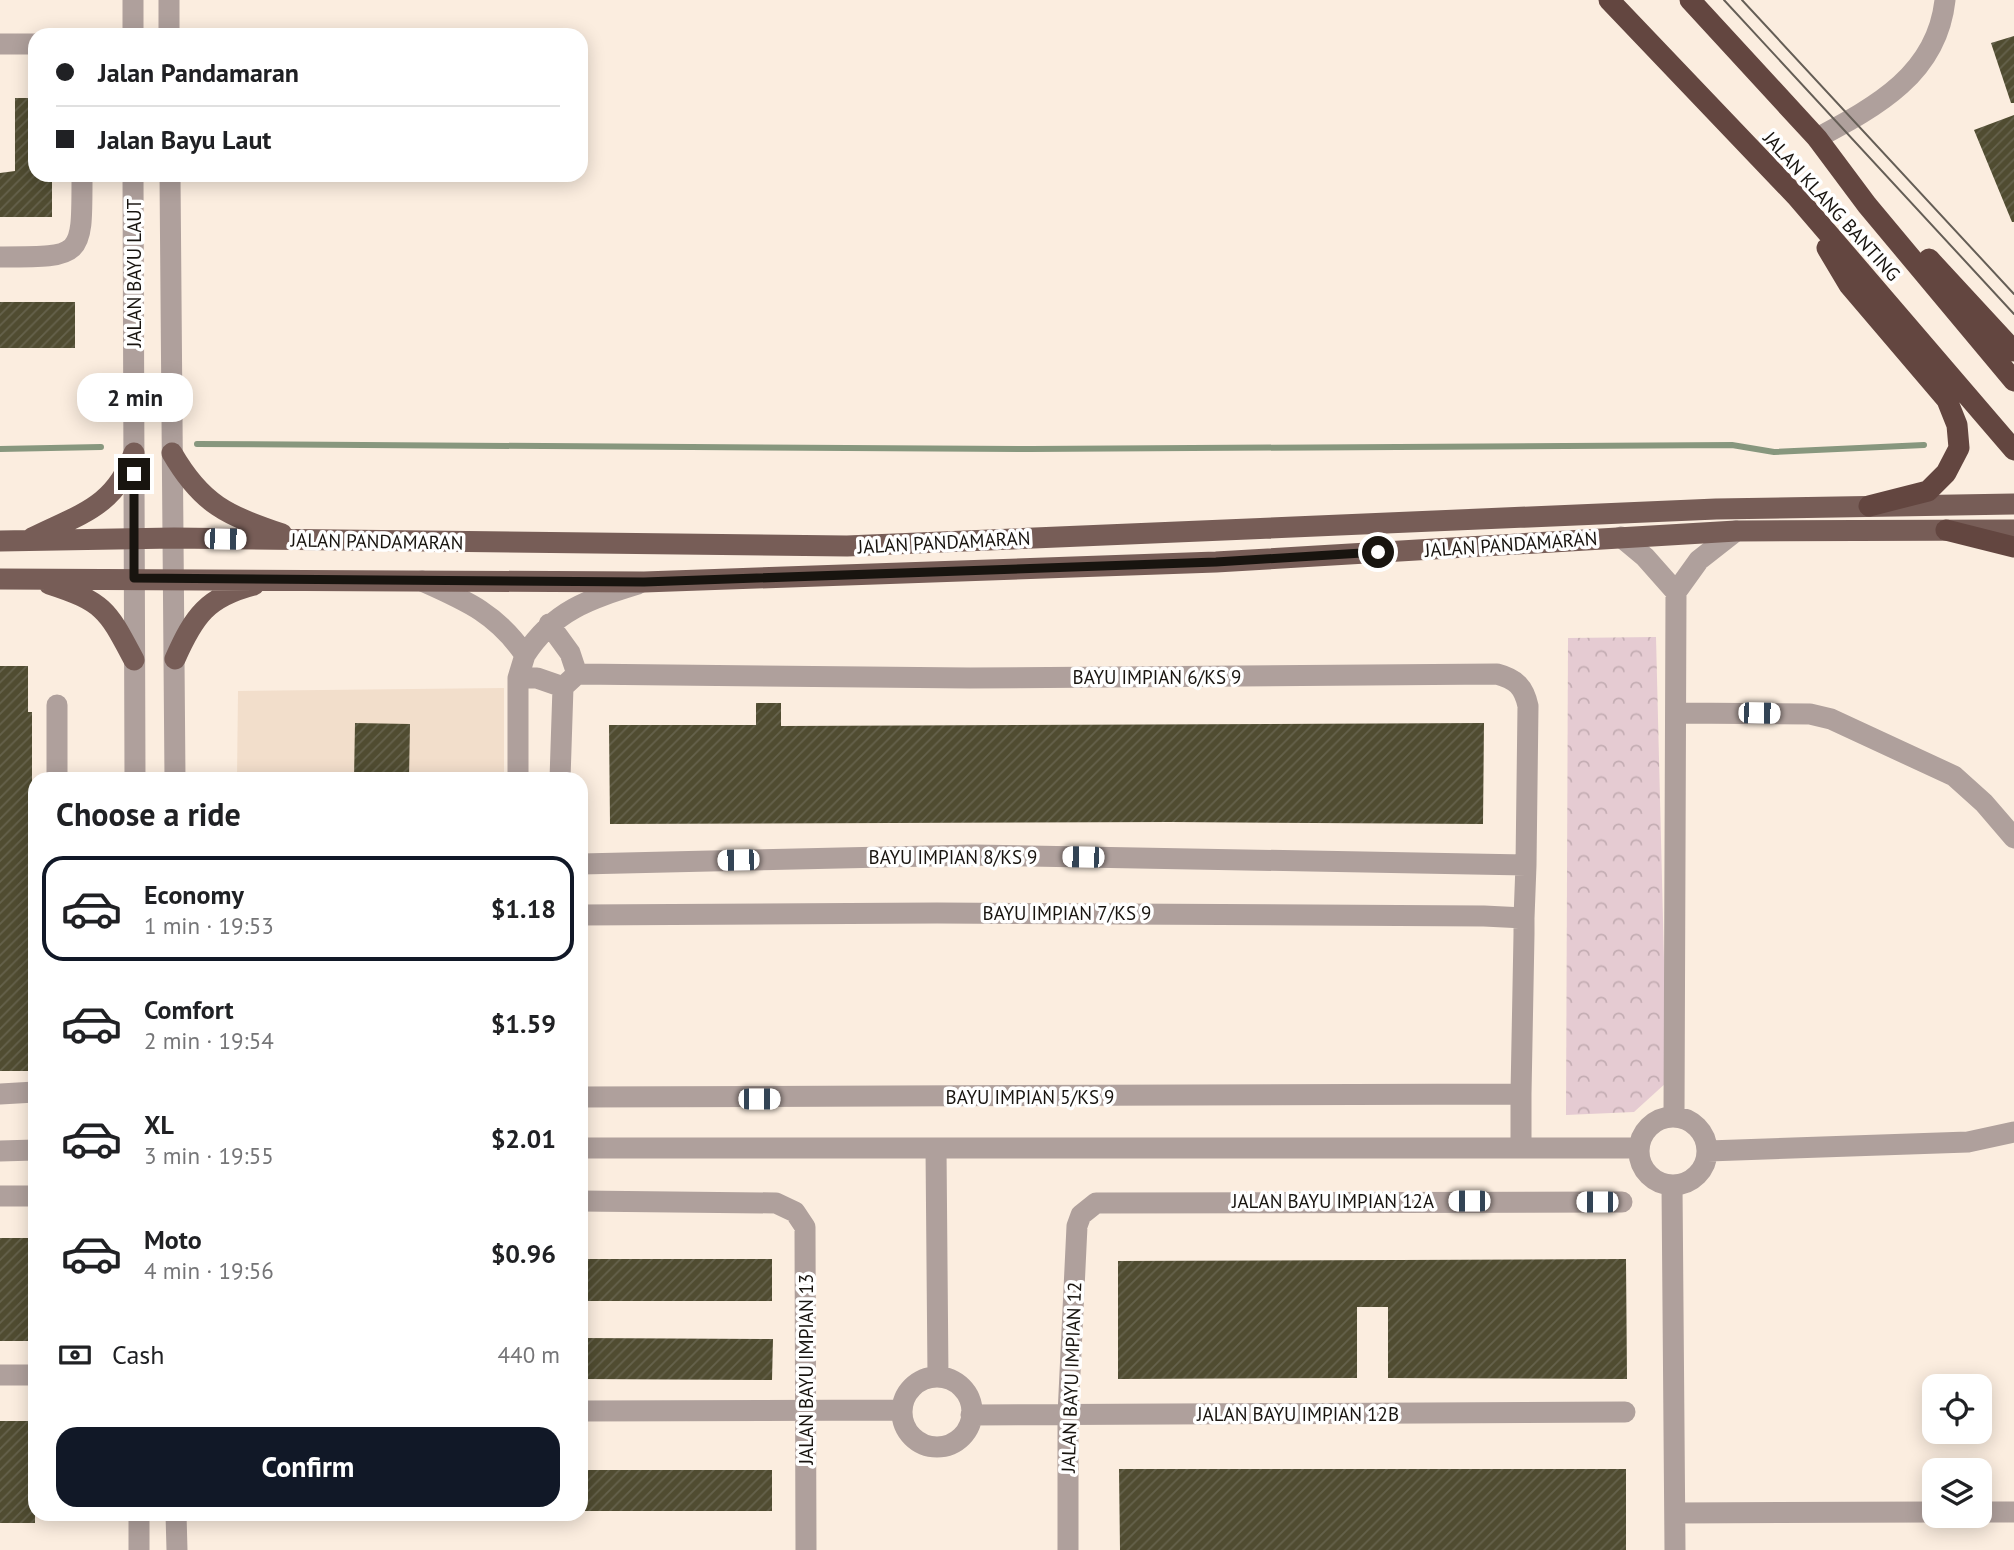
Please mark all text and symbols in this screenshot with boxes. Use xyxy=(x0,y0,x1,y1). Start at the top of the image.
text: Jalan Pandamaran xyxy=(98,56,299,89)
text: Jalan Bayu Laut xyxy=(98,123,271,156)
street label: JALAN KLANG BANTING xyxy=(1758,125,1906,286)
street label: JALAN BAYU LAUT xyxy=(122,198,146,348)
callout: 2 min xyxy=(76,372,192,421)
text: 2 min xyxy=(107,383,163,412)
route end xyxy=(118,458,150,490)
street label: JALAN PANDAMARAN xyxy=(856,525,1031,559)
street label: JALAN PANDAMARAN xyxy=(1423,526,1598,562)
street label: JALAN PANDAMARAN xyxy=(289,527,464,555)
car xyxy=(204,528,247,550)
route start xyxy=(1362,536,1394,568)
street label: BAYU IMPIAN 6/KS 9 xyxy=(1073,665,1241,689)
car xyxy=(1738,702,1781,724)
text: Choose a ride xyxy=(56,793,241,835)
street label: BAYU IMPIAN 8/KS 9 xyxy=(869,845,1037,869)
car xyxy=(1062,846,1105,868)
car xyxy=(717,849,760,871)
icon: car xyxy=(60,877,123,940)
text: Economy xyxy=(144,878,244,911)
text: $1.18 xyxy=(491,892,556,925)
street label: BAYU IMPIAN 7/KS 9 xyxy=(983,901,1151,925)
text: 1 min · 19:53 xyxy=(144,911,274,940)
icon: car xyxy=(60,992,123,1055)
text: Comfort xyxy=(144,993,234,1026)
text: $1.59 xyxy=(491,1007,556,1040)
text: 2 min · 19:54 xyxy=(144,1026,274,1055)
street label: BAYU IMPIAN 5/KS 9 xyxy=(946,1085,1114,1109)
car xyxy=(739,1089,781,1110)
icon: car xyxy=(60,1107,123,1170)
text: XL xyxy=(144,1108,174,1141)
text: $2.01 xyxy=(491,1122,556,1155)
text: 3 min · 19:55 xyxy=(144,1141,274,1170)
street label: JALAN BAYU IMPIAN 12A xyxy=(1231,1189,1434,1213)
car xyxy=(1449,1191,1491,1212)
car xyxy=(1577,1192,1619,1213)
icon: car xyxy=(60,1222,123,1285)
text: Moto xyxy=(144,1223,202,1256)
text: $0.96 xyxy=(491,1237,556,1270)
text: 4 min · 19:56 xyxy=(144,1256,274,1285)
street label: JALAN BAYU IMPIAN 13 xyxy=(794,1274,818,1465)
street label: JALAN BAYU IMPIAN 12 xyxy=(1056,1281,1086,1474)
icon: cash xyxy=(56,1336,94,1374)
text: Cash xyxy=(112,1338,164,1371)
text: 440 m xyxy=(498,1340,560,1369)
map controls xyxy=(1922,1374,1992,1528)
button: locate xyxy=(1922,1374,1992,1444)
street label: JALAN BAYU IMPIAN 12B xyxy=(1196,1402,1399,1426)
button: Confirm xyxy=(56,1427,560,1507)
button: layers xyxy=(1922,1458,1992,1528)

